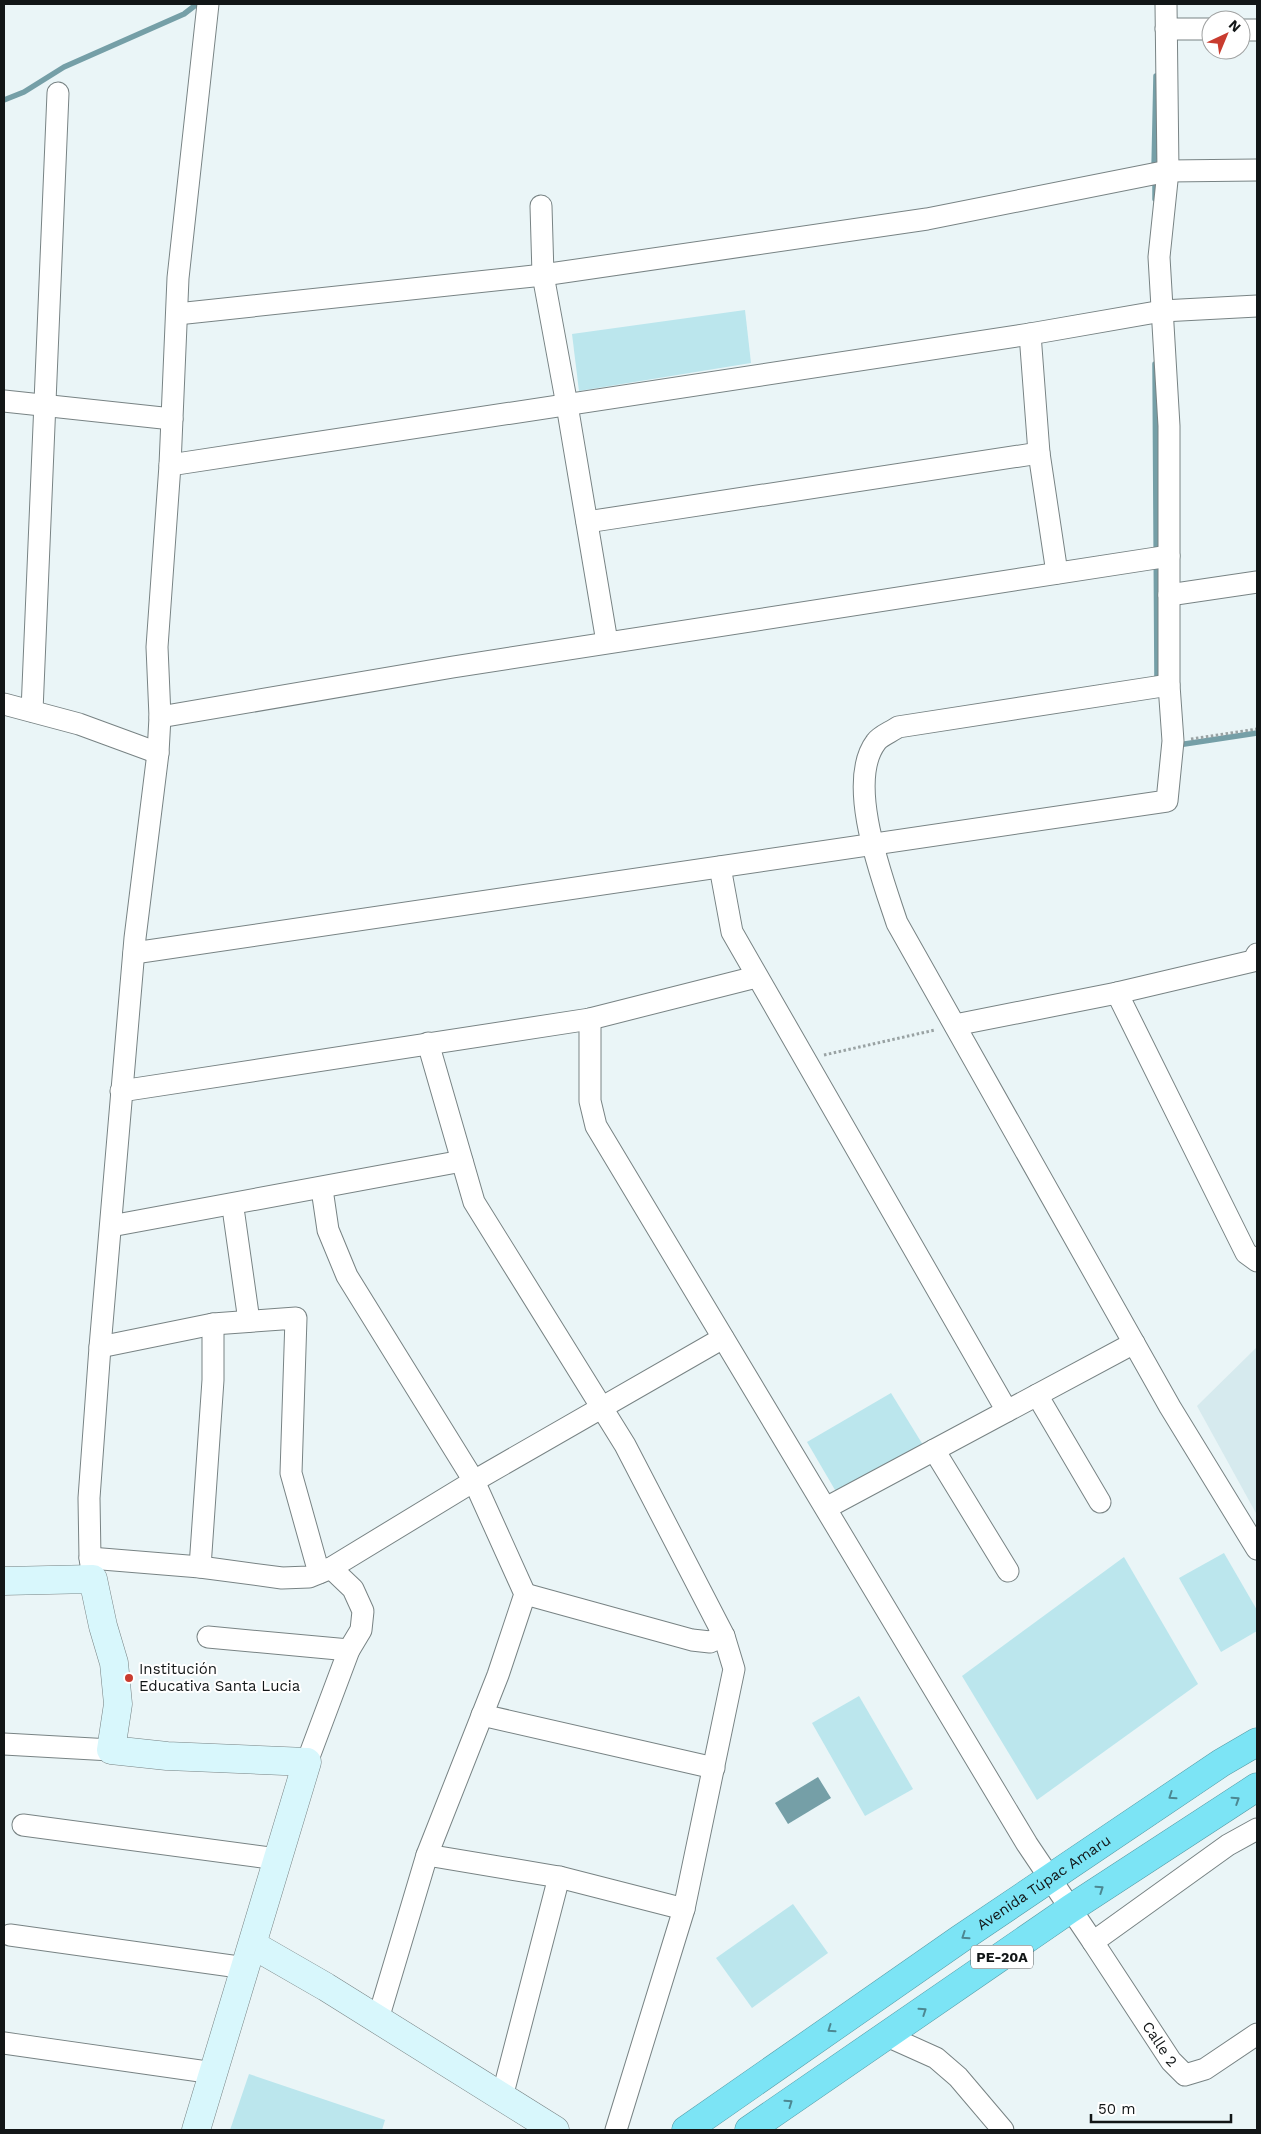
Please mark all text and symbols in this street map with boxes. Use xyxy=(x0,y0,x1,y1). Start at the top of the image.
north arrow xyxy=(1201,10,1251,60)
text: N xyxy=(1226,16,1244,35)
place label: Institución Educativa Santa Lucia xyxy=(139,1660,301,1695)
marker: Institución Educativa Santa Lucia xyxy=(123,1672,135,1684)
one-way arrow xyxy=(1168,1790,1177,1800)
one-way arrow xyxy=(1231,1797,1240,1806)
street label: Avenida Túpac Amaru xyxy=(973,1831,1114,1934)
one-way arrow xyxy=(1095,1886,1104,1895)
one-way arrow xyxy=(961,1930,970,1939)
road number: PE-20A xyxy=(971,1945,1033,1968)
one-way arrow xyxy=(917,2008,927,2017)
street label: Calle 2 xyxy=(1139,2018,1181,2071)
one-way arrow xyxy=(827,2023,837,2032)
scale bar xyxy=(1091,2092,1231,2124)
one-way arrow xyxy=(783,2100,793,2109)
text: 50 m xyxy=(1098,2100,1135,2118)

